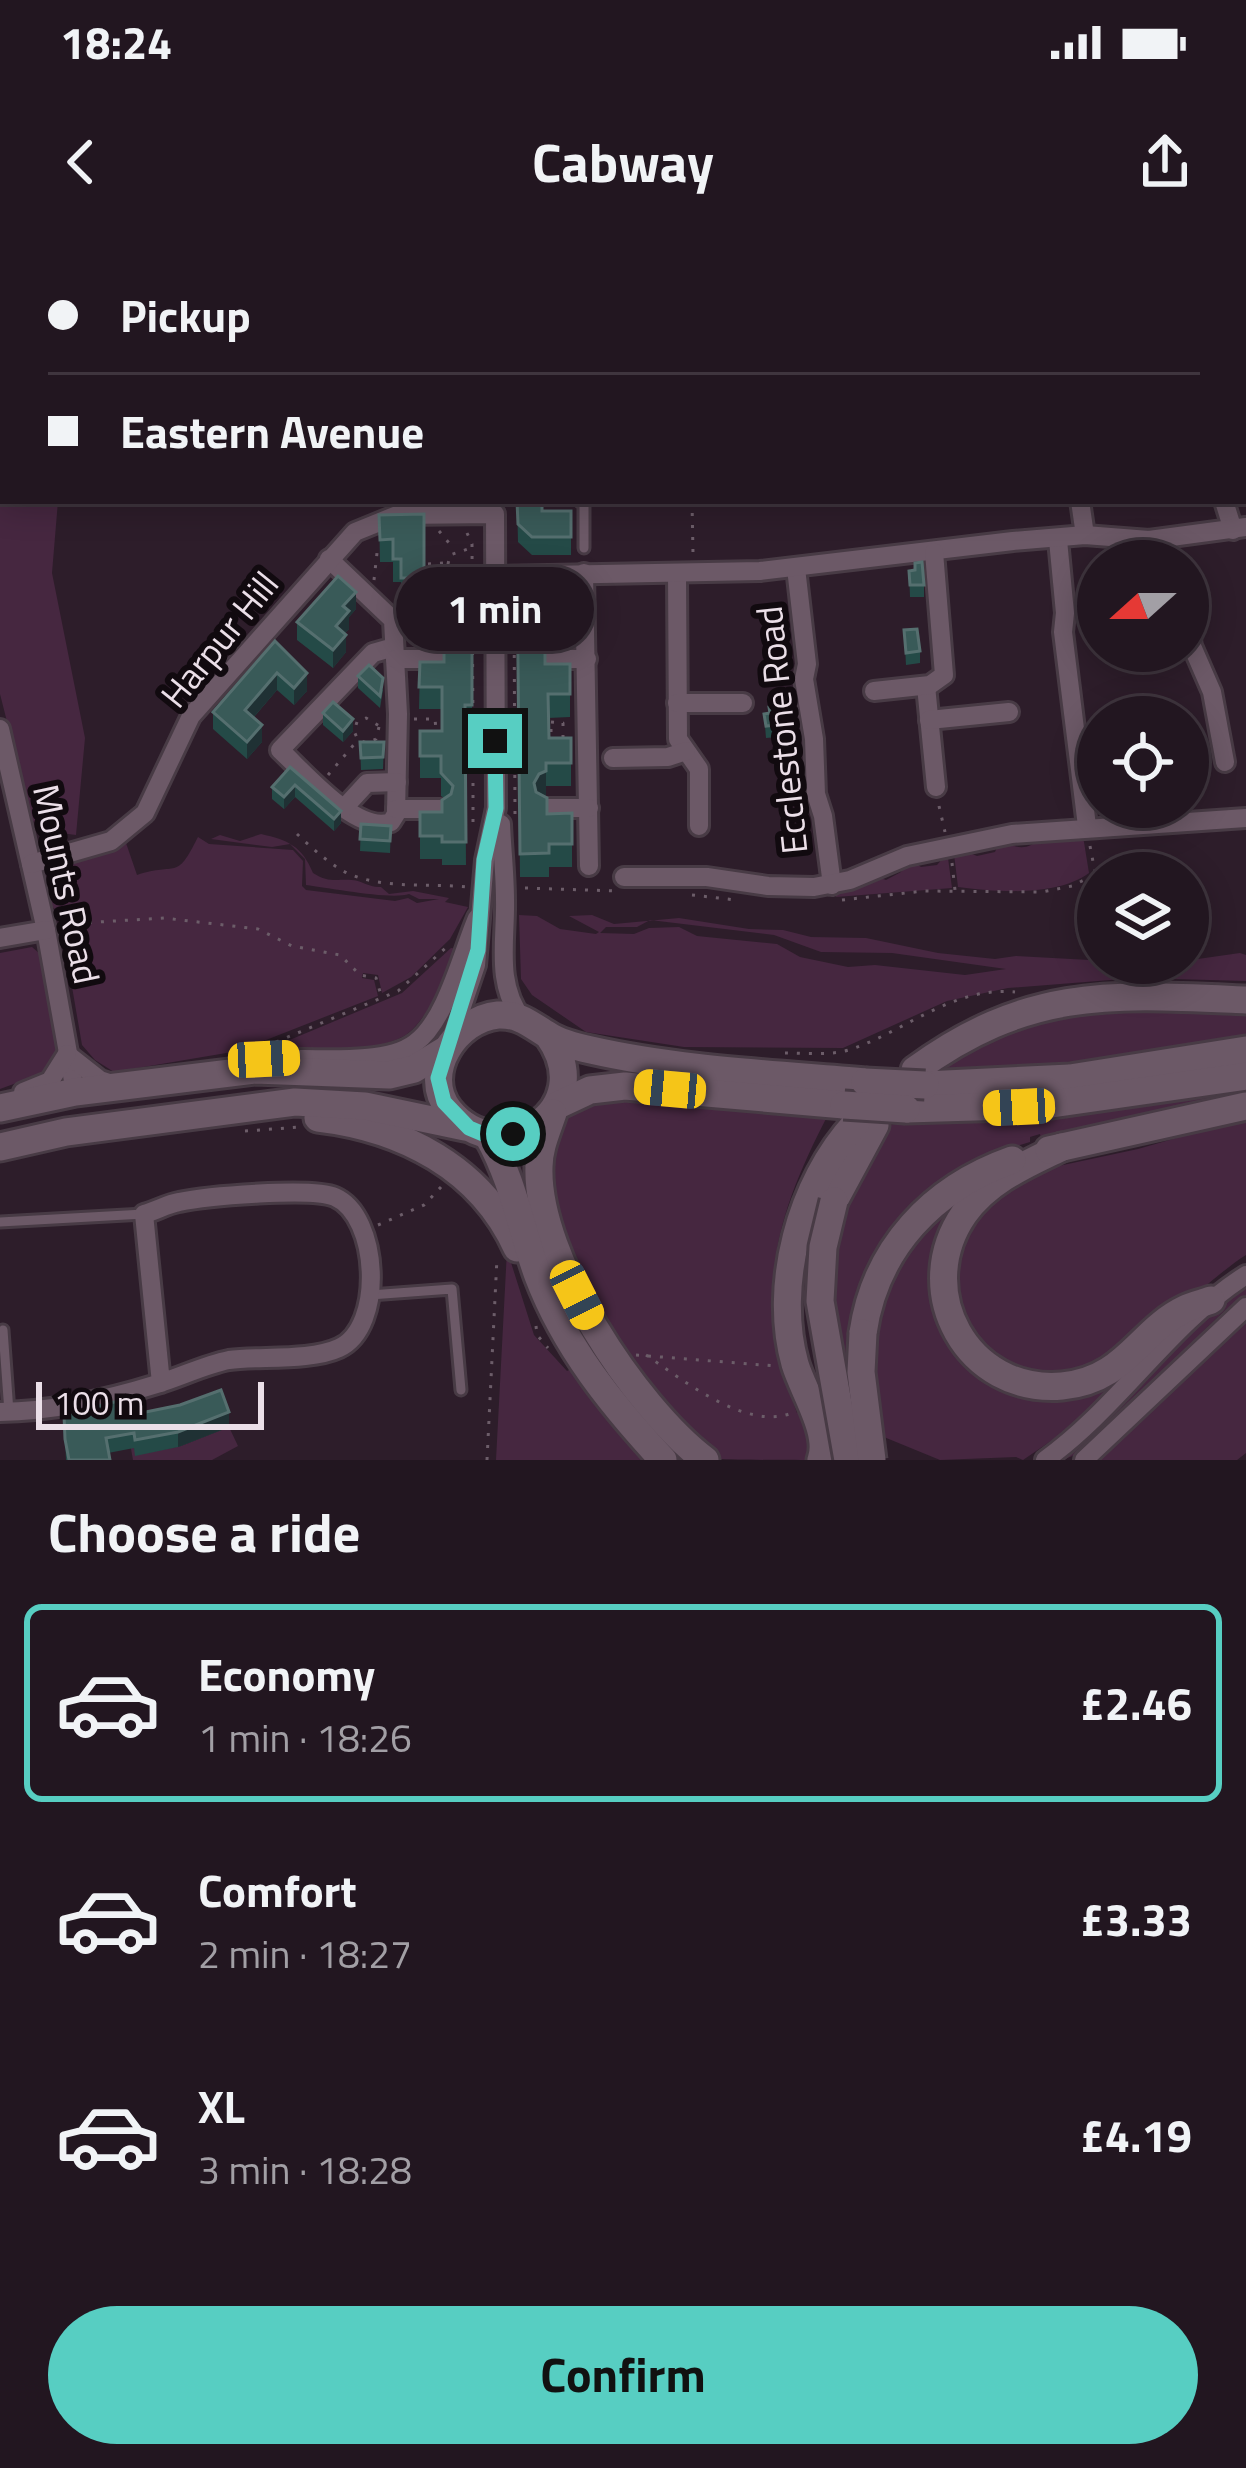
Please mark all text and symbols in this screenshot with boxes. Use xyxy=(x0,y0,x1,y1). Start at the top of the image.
text: 18:24 xyxy=(60,8,172,76)
text: Cabway xyxy=(532,121,714,203)
icon: back xyxy=(48,129,114,195)
icon: share xyxy=(1132,129,1198,195)
text: Pickup xyxy=(120,281,251,349)
text: Eastern Avenue xyxy=(120,397,424,465)
north arrow xyxy=(1077,540,1209,672)
map controls xyxy=(1077,540,1209,984)
street label: Harpur Hill xyxy=(147,559,291,719)
callout: 1 min xyxy=(396,567,594,651)
text: 1 min xyxy=(448,579,542,638)
street label: Ecclestone Road xyxy=(741,603,821,857)
button: locate xyxy=(1077,696,1209,828)
route end xyxy=(468,714,522,768)
street label: Mounts Road xyxy=(19,779,115,989)
button: layers xyxy=(1077,852,1209,984)
car xyxy=(227,1039,301,1079)
car xyxy=(633,1068,707,1110)
car xyxy=(982,1087,1056,1127)
route start xyxy=(486,1107,540,1161)
car xyxy=(545,1255,609,1335)
scale bar xyxy=(36,1376,264,1429)
text: 100 m xyxy=(54,1378,144,1428)
text: Choose a ride xyxy=(48,1491,360,1573)
text: Economy xyxy=(198,1640,375,1708)
icon: car xyxy=(54,1649,162,1757)
text: £2.46 xyxy=(1080,1669,1192,1737)
text: 1 min · 18:26 xyxy=(198,1708,412,1767)
text: Comfort xyxy=(198,1856,357,1924)
icon: car xyxy=(54,1865,162,1973)
text: £3.33 xyxy=(1080,1885,1192,1953)
text: 2 min · 18:27 xyxy=(198,1924,412,1983)
text: XL xyxy=(198,2072,245,2140)
icon: car xyxy=(54,2081,162,2189)
text: £4.19 xyxy=(1080,2101,1192,2169)
text: 3 min · 18:28 xyxy=(198,2140,412,2199)
button: Confirm xyxy=(48,2306,1198,2444)

